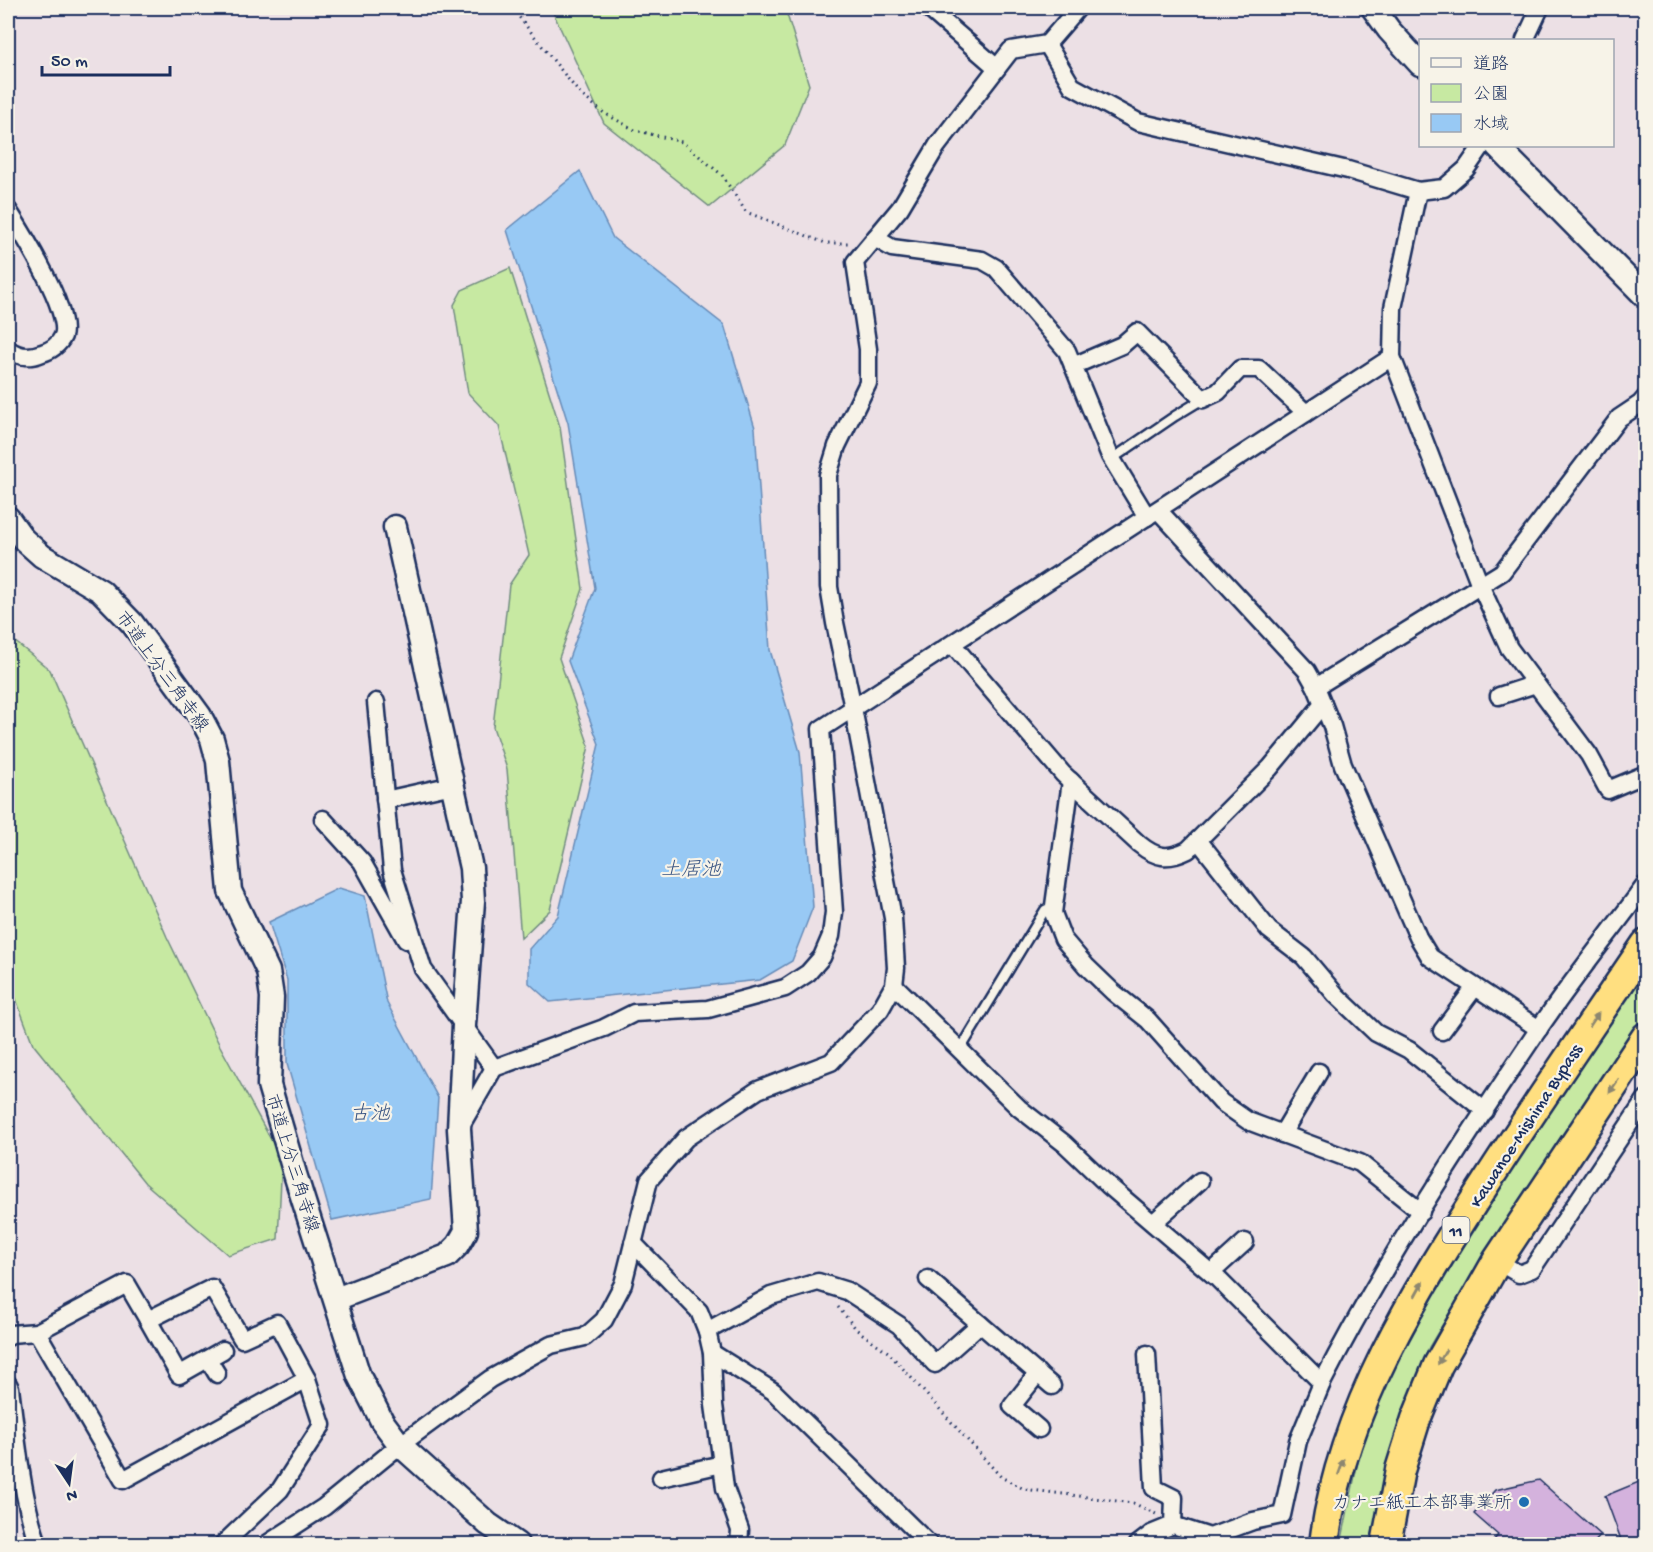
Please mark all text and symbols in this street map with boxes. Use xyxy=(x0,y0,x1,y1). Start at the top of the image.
scale bar xyxy=(42,39,170,77)
legend xyxy=(1419,39,1614,147)
text: 50 m xyxy=(51,52,88,73)
text: 道路 xyxy=(1473,54,1509,76)
text: 公園 xyxy=(1473,85,1509,106)
text: 水域 xyxy=(1473,114,1509,136)
street label: 市道上分三角寺線 xyxy=(110,607,213,737)
water label: 土居池 xyxy=(661,859,722,883)
one-way arrow xyxy=(1588,1012,1600,1028)
street label: Kawanoe-Mishima Bypass xyxy=(1466,1040,1589,1212)
one-way arrow xyxy=(1608,1078,1620,1094)
street label: 市道上分三角寺線 xyxy=(260,1092,323,1236)
water label: 古池 xyxy=(350,1103,391,1127)
road number: 11 xyxy=(1442,1217,1470,1243)
one-way arrow xyxy=(1414,1280,1424,1297)
one-way arrow xyxy=(1437,1349,1447,1366)
north arrow xyxy=(39,1453,99,1513)
one-way arrow xyxy=(1337,1458,1346,1476)
text: N xyxy=(64,1484,79,1505)
place label: カナエ紙工本部事業所 xyxy=(1332,1493,1512,1515)
marker: カナエ紙工本部事業所 xyxy=(1517,1495,1531,1509)

